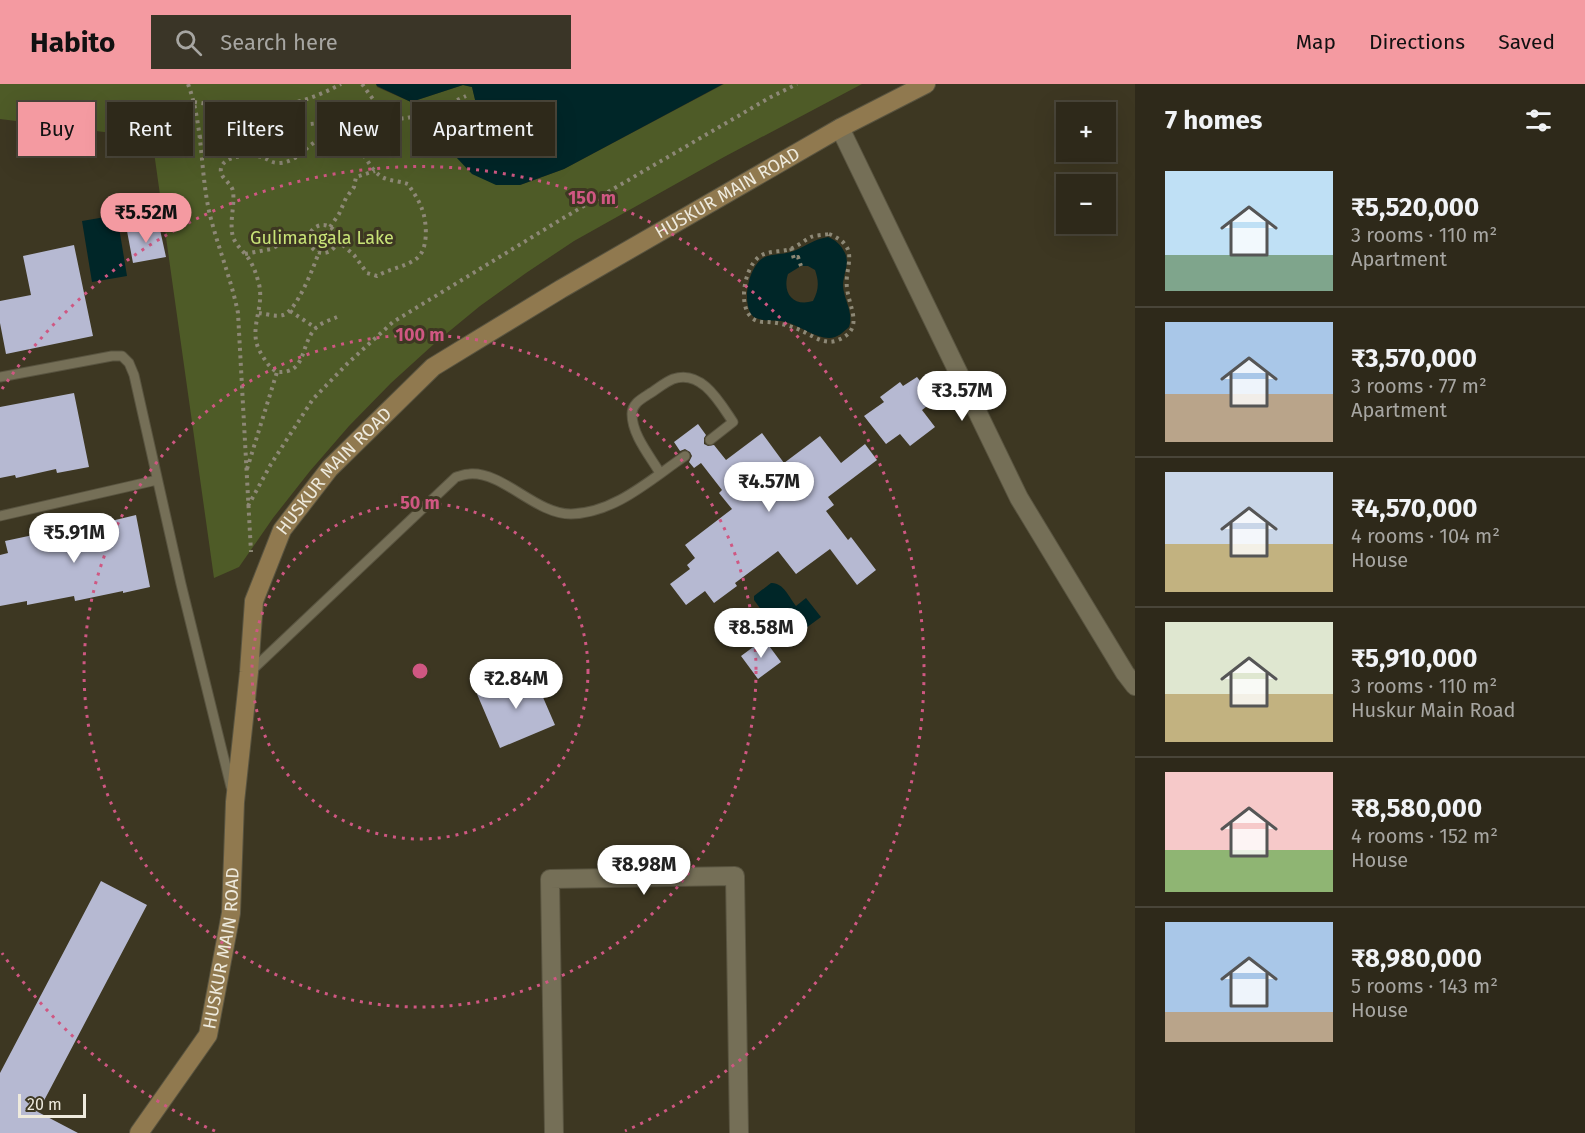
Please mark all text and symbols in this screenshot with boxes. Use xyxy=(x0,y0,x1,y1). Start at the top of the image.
search box xyxy=(151,15,571,69)
text: Habito xyxy=(30,26,115,59)
icon: search xyxy=(172,26,205,59)
text: Search here xyxy=(220,29,338,56)
text: Map xyxy=(1296,29,1336,55)
text: Directions xyxy=(1369,29,1465,55)
text: Saved xyxy=(1498,29,1555,55)
chip: Buy xyxy=(18,102,95,156)
chip: Rent xyxy=(107,102,193,156)
chip: Filters xyxy=(205,102,305,156)
chip: New xyxy=(317,102,400,156)
chip: Apartment xyxy=(412,102,555,156)
map controls xyxy=(1056,102,1116,234)
button: + xyxy=(1056,102,1116,162)
icon: filters xyxy=(1522,104,1555,137)
text: 7 homes xyxy=(1165,105,1262,136)
street label: HUSKUR MAIN ROAD xyxy=(651,143,804,243)
button: − xyxy=(1056,174,1116,234)
text: 150 m xyxy=(568,187,616,209)
text: ₹5,520,000 xyxy=(1351,192,1479,223)
pin: ₹5.52M xyxy=(97,193,195,244)
icon: home xyxy=(1213,195,1285,267)
text: ₹5.52M xyxy=(114,200,178,224)
text: 3 rooms · 110 m² xyxy=(1351,223,1497,247)
park label: Gulimangala Lake xyxy=(250,227,394,249)
text: Apartment xyxy=(1351,247,1447,271)
text: 100 m xyxy=(396,324,444,346)
text: ₹3,570,000 xyxy=(1351,343,1477,374)
icon: home xyxy=(1213,346,1285,418)
pin: ₹3.57M xyxy=(913,371,1011,422)
text: 3 rooms · 77 m² xyxy=(1351,374,1487,398)
text: ₹3.57M xyxy=(931,378,993,402)
text: Apartment xyxy=(1351,398,1447,422)
street label: HUSKUR MAIN ROAD xyxy=(271,403,396,539)
pin: ₹4.57M xyxy=(720,462,818,513)
text: ₹4.57M xyxy=(738,469,800,493)
text: 50 m xyxy=(400,492,440,514)
text: ₹4,570,000 xyxy=(1351,493,1478,524)
icon: home xyxy=(1213,496,1285,568)
pin: ₹5.91M xyxy=(25,513,123,564)
text: ₹5.91M xyxy=(43,520,105,544)
text: 4 rooms · 104 m² xyxy=(1351,524,1500,548)
text: House xyxy=(1351,548,1408,572)
pin: ₹8.58M xyxy=(712,608,810,659)
text: ₹8.58M xyxy=(728,615,794,639)
text: ₹5,910,000 xyxy=(1351,643,1478,674)
icon: home xyxy=(1213,646,1285,718)
pin: ₹2.84M xyxy=(467,659,565,710)
centre of rings xyxy=(410,661,430,681)
text: ₹2.84M xyxy=(484,666,548,690)
text: 3 rooms · 110 m² xyxy=(1351,674,1497,698)
text: Huskur Main Road xyxy=(1351,698,1516,722)
text: ₹8,580,000 xyxy=(1351,793,1482,824)
icon: home xyxy=(1213,796,1285,868)
text: 4 rooms · 152 m² xyxy=(1351,824,1498,848)
pin: ₹8.98M xyxy=(595,845,693,896)
text: House xyxy=(1351,848,1408,872)
text: ₹8.98M xyxy=(611,852,677,876)
street label: HUSKUR MAIN ROAD xyxy=(198,867,244,1031)
text: ₹8,980,000 xyxy=(1351,943,1482,974)
icon: home xyxy=(1213,946,1285,1018)
text: 5 rooms · 143 m² xyxy=(1351,974,1498,998)
text: House xyxy=(1351,998,1408,1022)
scale bar xyxy=(18,1091,86,1118)
text: 20 m xyxy=(27,1095,62,1114)

